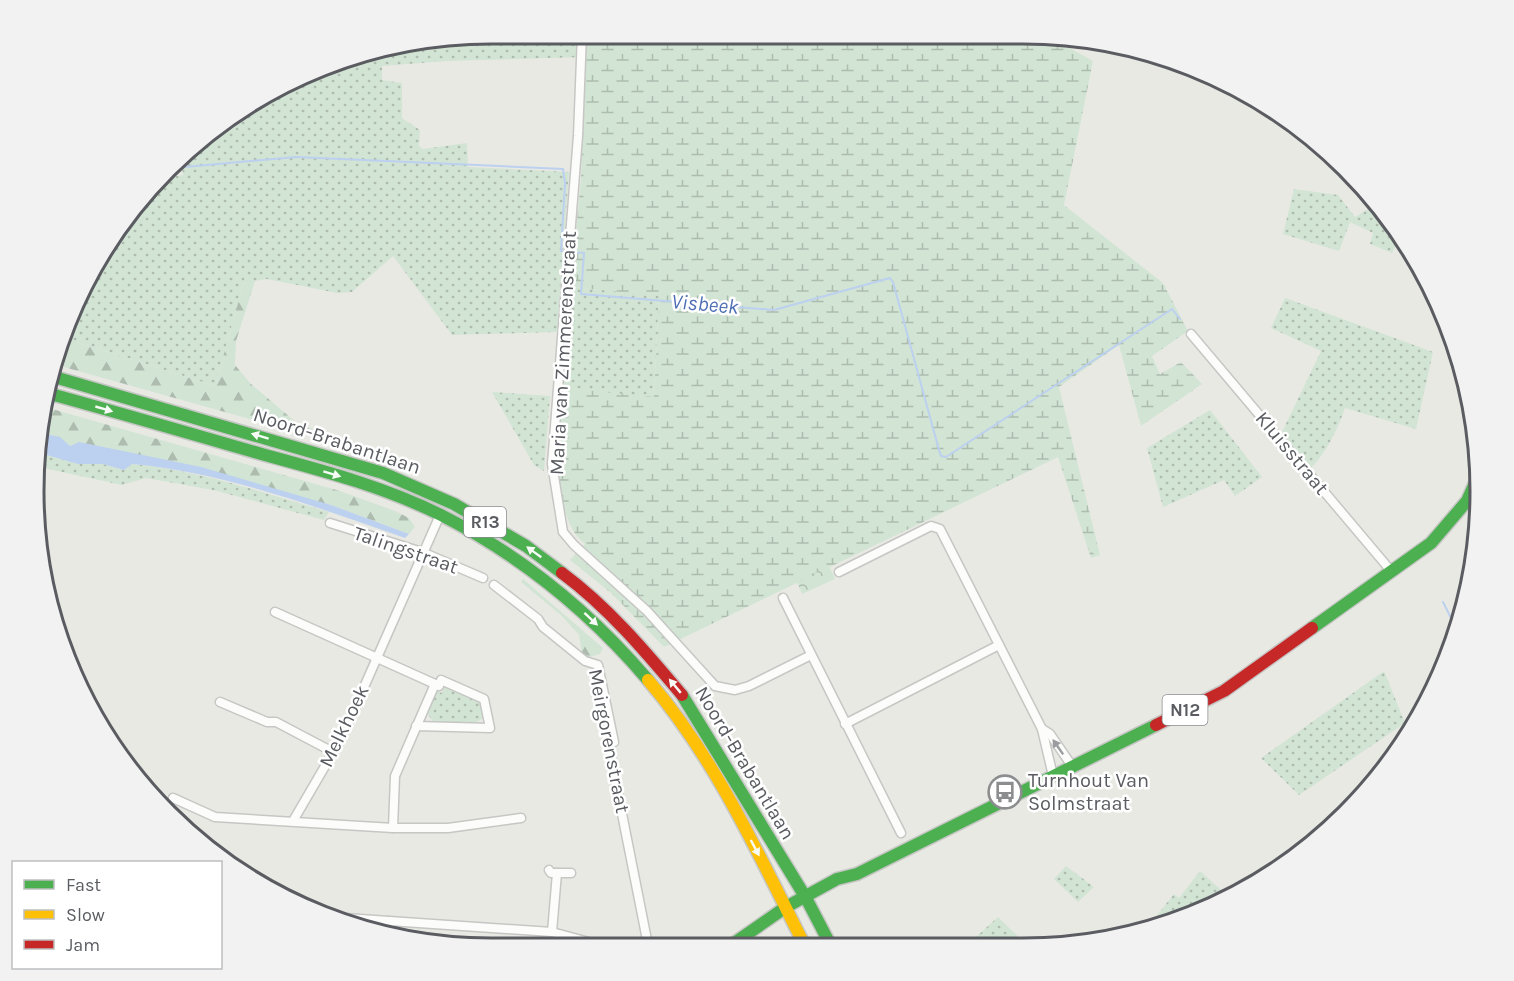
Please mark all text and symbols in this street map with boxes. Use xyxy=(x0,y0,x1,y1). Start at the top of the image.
street label: Maria van Zimmerenstraat xyxy=(545,230,581,476)
water label: Visbeek xyxy=(670,289,740,319)
street label: Noord-Brabantlaan xyxy=(251,403,423,479)
one-way arrow xyxy=(95,404,113,414)
street label: Kluisstraat xyxy=(1251,407,1334,499)
one-way arrow xyxy=(251,431,269,440)
one-way arrow xyxy=(323,470,341,479)
road number: R13 xyxy=(464,507,506,537)
street label: Talingstraat xyxy=(351,521,462,579)
one-way arrow xyxy=(527,546,543,558)
one-way arrow xyxy=(583,612,598,626)
street label: Meirgorenstraat xyxy=(584,667,634,816)
one-way arrow xyxy=(668,678,681,694)
street label: Melkhoek xyxy=(314,681,374,771)
street label: Noord-Brabantlaan xyxy=(690,682,800,844)
road number: N12 xyxy=(1162,695,1208,725)
one-way arrow xyxy=(1052,739,1064,755)
place label: Turnhout Van Solmstraat xyxy=(1028,769,1149,815)
bus stop icon: Turnhout Van Solmstraat xyxy=(987,774,1023,810)
one-way arrow xyxy=(750,840,760,857)
legend xyxy=(12,861,222,969)
text: Fast xyxy=(66,874,101,896)
text: Slow xyxy=(66,904,105,926)
text: Jam xyxy=(66,934,100,956)

